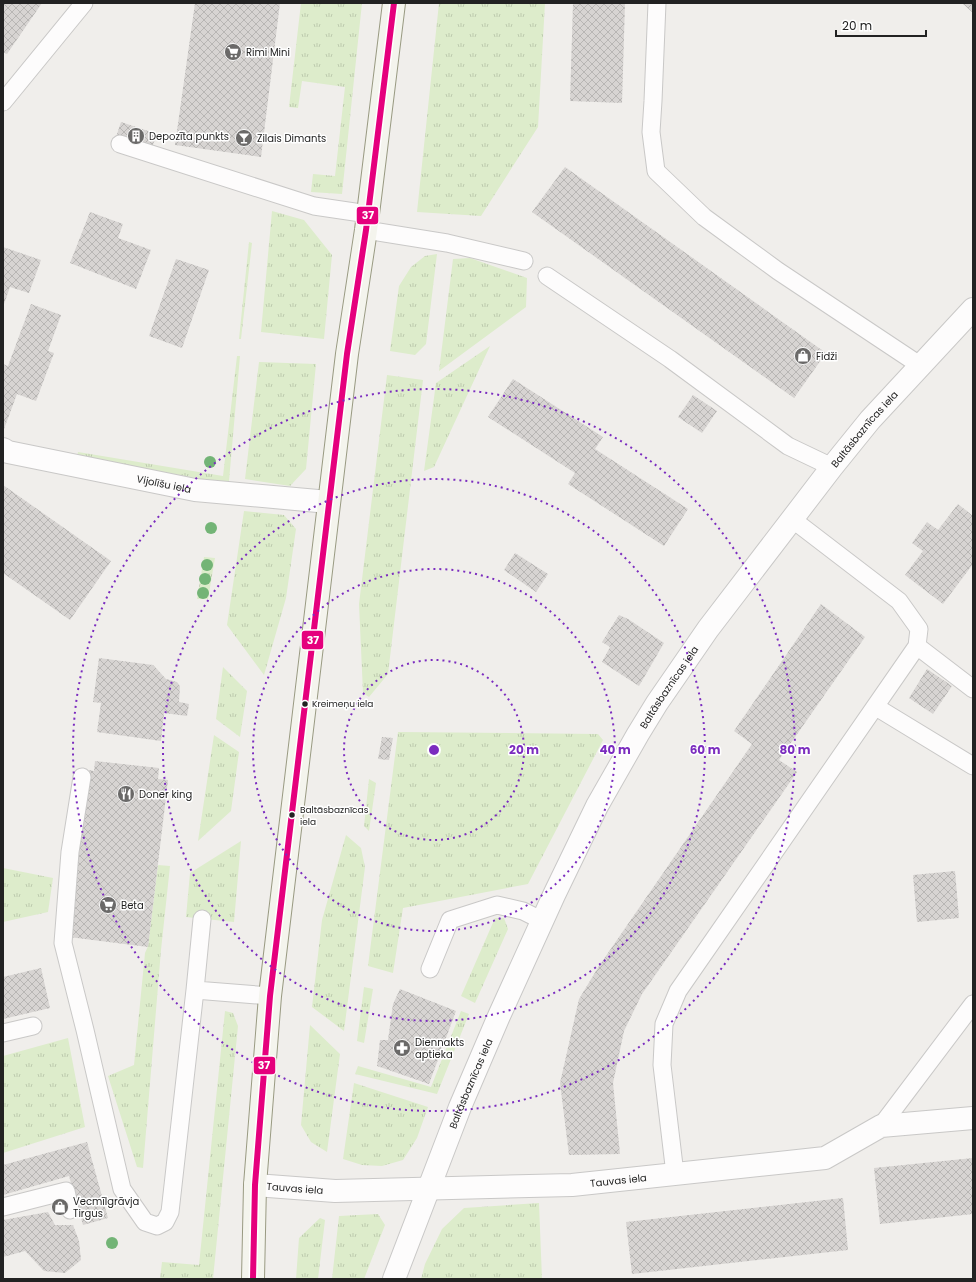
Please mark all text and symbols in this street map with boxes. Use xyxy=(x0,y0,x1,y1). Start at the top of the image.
scale bar xyxy=(836,12,926,38)
text: 20 m xyxy=(842,17,872,34)
supermarket icon: Rimi Mini xyxy=(223,42,243,62)
place label: Rimi Mini xyxy=(246,45,290,60)
building icon: Depozīta punkts xyxy=(126,126,146,146)
bar icon: Zilais Dimants xyxy=(234,128,254,148)
place label: Depozīta punkts xyxy=(149,129,229,144)
place label: Zilais Dimants xyxy=(257,131,326,146)
line badge: 37 xyxy=(356,206,379,225)
text: 37 xyxy=(362,207,374,223)
shop icon: Fidži xyxy=(793,346,813,366)
place label: Fidži xyxy=(816,349,837,364)
street label: Baltāsbaznīcas iela xyxy=(827,387,901,470)
street label: Vijolīšu iela xyxy=(135,471,193,497)
line badge: 37 xyxy=(301,630,324,650)
text: 37 xyxy=(307,632,319,648)
street label: Baltāsbaznīcas iela xyxy=(636,643,702,731)
place label: Kreimeņu iela xyxy=(312,698,373,710)
marker: Kreimeņu iela xyxy=(300,699,310,709)
text: 20 m xyxy=(509,741,539,758)
text: 40 m xyxy=(599,741,631,758)
text: 60 m xyxy=(690,741,721,758)
text: 80 m xyxy=(780,741,811,758)
centre of rings xyxy=(427,743,441,757)
restaurant icon: Doner king xyxy=(116,784,136,804)
place label: Doner king xyxy=(139,787,192,802)
place label: Baltāsbaznīcas iela xyxy=(300,804,369,828)
marker: Baltāsbaznīcas iela xyxy=(287,810,297,820)
supermarket icon: Beta xyxy=(98,895,118,915)
place label: Beta xyxy=(121,898,144,913)
place label: Diennakts aptieka xyxy=(415,1035,464,1062)
street label: Baltāsbaznīcas iela xyxy=(445,1036,496,1131)
pharmacy icon: Diennakts aptieka xyxy=(392,1038,412,1058)
line badge: 37 xyxy=(253,1056,276,1075)
text: 37 xyxy=(258,1057,270,1073)
street label: Tauvas iela xyxy=(589,1170,647,1191)
street label: Tauvas iela xyxy=(266,1178,324,1198)
place label: Vecmīlgrāvja Tirgus xyxy=(73,1194,139,1221)
shop icon: Vecmīlgrāvja Tirgus xyxy=(50,1197,70,1217)

